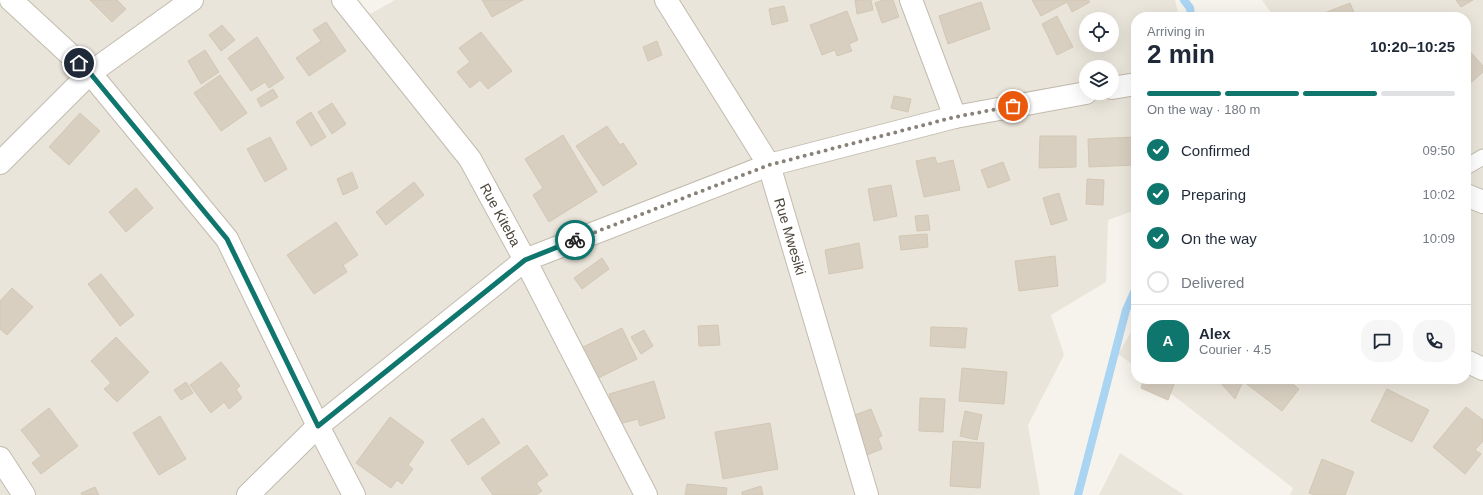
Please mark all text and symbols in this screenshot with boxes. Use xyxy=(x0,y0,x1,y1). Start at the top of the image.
map controls xyxy=(1079,12,1119,100)
button: locate xyxy=(1079,12,1119,52)
text: Arriving in xyxy=(1147,24,1205,39)
text: 10:20–10:25 xyxy=(1370,38,1455,55)
text: 2 min xyxy=(1147,39,1215,69)
pin xyxy=(62,46,96,80)
icon: home xyxy=(68,52,90,74)
button: layers xyxy=(1079,60,1119,100)
pin xyxy=(996,89,1030,123)
icon: bag xyxy=(1002,95,1024,117)
text: On the way · 180 m xyxy=(1147,102,1260,117)
icon: check xyxy=(1147,139,1169,161)
text: Confirmed xyxy=(1181,142,1250,159)
text: 09:50 xyxy=(1422,143,1455,158)
street label: Rue Kiteba xyxy=(477,180,524,249)
icon: check xyxy=(1147,183,1169,205)
text: Preparing xyxy=(1181,186,1246,203)
text: 10:02 xyxy=(1422,187,1455,202)
street label: Rue Mwesiki xyxy=(771,196,809,277)
courier xyxy=(555,220,595,260)
icon: check xyxy=(1147,227,1169,249)
icon: bike xyxy=(564,229,586,251)
text: On the way xyxy=(1181,230,1257,247)
text: 10:09 xyxy=(1422,231,1455,246)
text: Delivered xyxy=(1181,274,1244,291)
button: chat xyxy=(1361,320,1403,362)
button: phone xyxy=(1413,320,1455,362)
text: Alex xyxy=(1199,325,1231,342)
text: A xyxy=(1163,332,1173,349)
text: Courier · 4.5 xyxy=(1199,342,1271,357)

